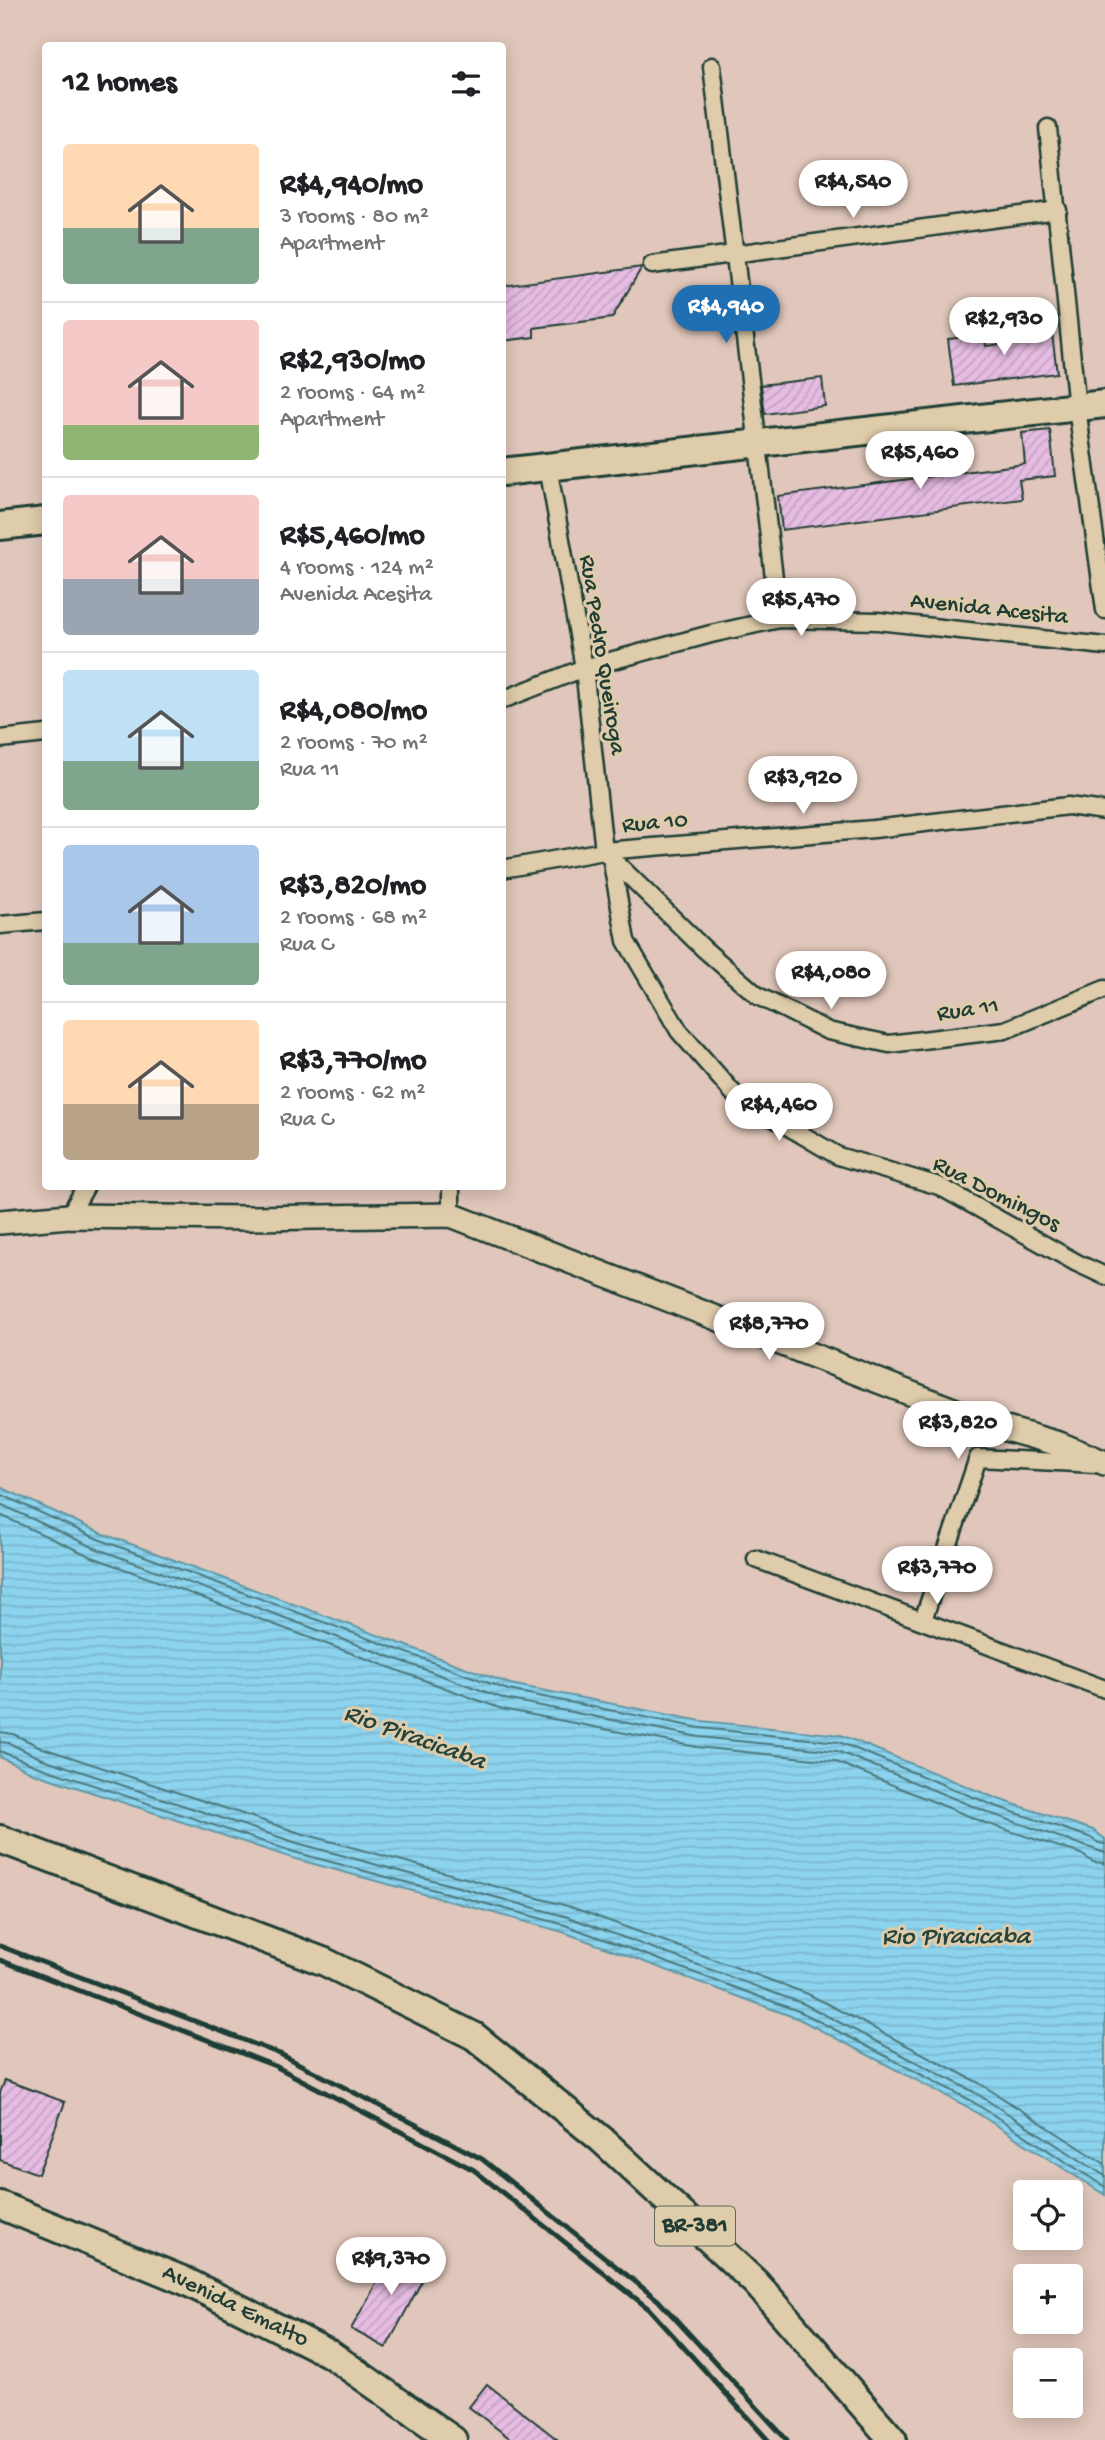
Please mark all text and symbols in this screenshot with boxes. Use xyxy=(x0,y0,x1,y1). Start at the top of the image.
icon: filters xyxy=(447,65,485,103)
text: 12 homes xyxy=(63,67,176,102)
pin: R$4,540 xyxy=(788,160,918,220)
text: R$4,940/mo xyxy=(280,169,423,204)
text: R$4,540 xyxy=(815,169,891,196)
icon: home xyxy=(119,172,203,256)
text: 3 rooms · 80 m² xyxy=(280,204,429,231)
text: Apartment xyxy=(280,231,384,258)
pin: R$4,940 xyxy=(661,286,791,345)
text: R$4,940 xyxy=(688,294,764,321)
pin: R$2,930 xyxy=(939,298,1069,357)
text: R$2,930 xyxy=(965,306,1043,333)
text: R$2,930/mo xyxy=(280,345,425,380)
icon: home xyxy=(119,348,203,432)
text: 2 rooms · 64 m² xyxy=(280,380,425,407)
text: Apartment xyxy=(280,407,384,434)
pin: R$5,460 xyxy=(855,432,985,491)
text: R$5,460 xyxy=(881,440,959,467)
text: R$5,460/mo xyxy=(280,520,425,555)
icon: home xyxy=(119,523,203,607)
street label: Rua Pedro Queiroga xyxy=(571,553,631,758)
text: 4 rooms · 124 m² xyxy=(280,555,434,582)
pin: R$5,470 xyxy=(736,578,866,638)
text: Avenida Acesita xyxy=(280,582,432,609)
text: R$5,470 xyxy=(762,587,840,614)
street label: Avenida Acesita xyxy=(909,587,1070,633)
text: R$4,080/mo xyxy=(280,695,427,730)
icon: home xyxy=(119,698,203,782)
text: 2 rooms · 70 m² xyxy=(280,730,428,757)
pin: R$3,920 xyxy=(738,756,868,816)
text: Rua 11 xyxy=(280,757,340,784)
text: R$3,920 xyxy=(764,765,842,792)
street label: Rua 10 xyxy=(621,807,689,841)
text: R$3,820/mo xyxy=(280,870,426,905)
icon: home xyxy=(119,873,203,957)
text: 2 rooms · 68 m² xyxy=(280,905,427,932)
text: Rua C xyxy=(280,932,334,959)
pin: R$4,080 xyxy=(766,951,896,1011)
text: R$4,080 xyxy=(791,960,871,987)
street label: Rua 11 xyxy=(935,992,1001,1030)
text: R$3,770/mo xyxy=(280,1045,427,1080)
icon: home xyxy=(119,1048,203,1132)
text: 2 rooms · 62 m² xyxy=(280,1080,425,1107)
pin: R$4,460 xyxy=(714,1084,844,1143)
text: R$4,460 xyxy=(741,1092,817,1119)
text: Rua C xyxy=(280,1107,334,1134)
street label: Rua Domingos xyxy=(927,1150,1066,1240)
pin: R$8,770 xyxy=(704,1302,834,1362)
text: R$8,770 xyxy=(729,1311,809,1338)
pin: R$3,820 xyxy=(893,1402,1023,1461)
text: R$3,820 xyxy=(919,1410,997,1437)
pin: R$3,770 xyxy=(872,1546,1002,1606)
text: R$3,770 xyxy=(898,1555,976,1582)
water label: Rio Piracicaba xyxy=(339,1699,491,1779)
water label: Rio Piracicaba xyxy=(882,1923,1032,1954)
map controls xyxy=(1013,2180,1083,2418)
button: locate xyxy=(1013,2180,1083,2250)
road number: BR-381 xyxy=(655,2206,735,2246)
pin: R$9,370 xyxy=(326,2238,456,2297)
text: R$9,370 xyxy=(352,2246,430,2273)
street label: Avenida Emalto xyxy=(157,2259,313,2355)
button: + xyxy=(1013,2264,1083,2334)
button: − xyxy=(1013,2348,1083,2418)

